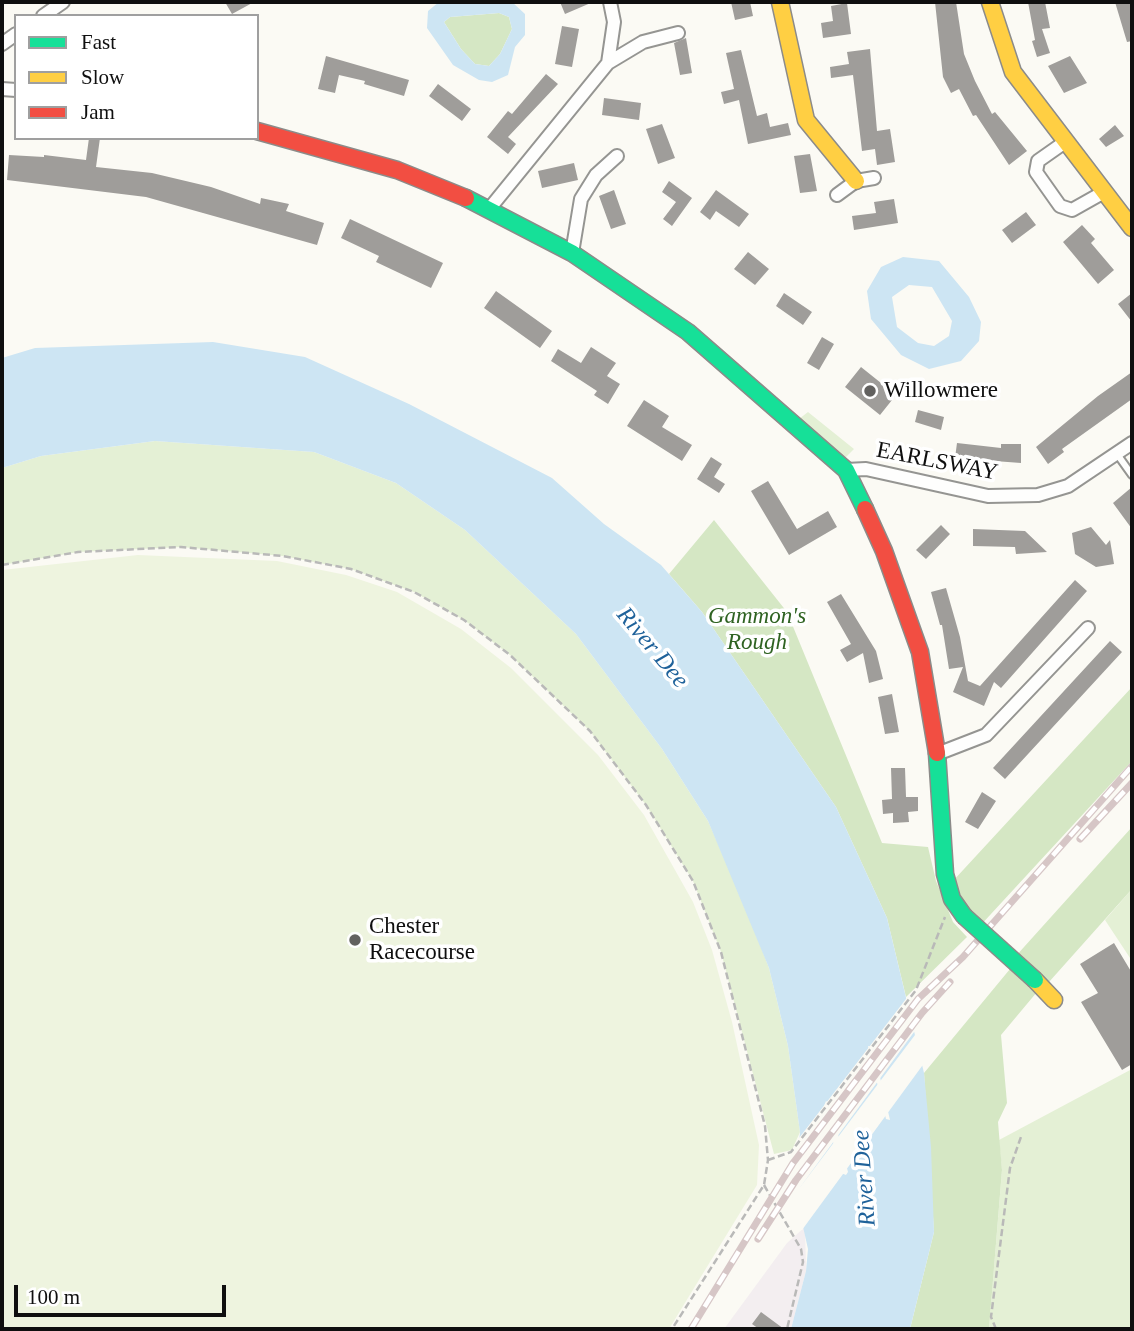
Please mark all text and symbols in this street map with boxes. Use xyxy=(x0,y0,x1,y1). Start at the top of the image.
legend xyxy=(14,14,259,140)
text: Fast xyxy=(81,30,116,54)
text: Slow xyxy=(81,65,124,89)
text: Jam xyxy=(81,100,115,124)
place label: Willowmere xyxy=(884,377,998,405)
marker: Willowmere xyxy=(862,383,878,399)
street label: EARLSWAY xyxy=(874,437,1000,487)
water label: River Dee xyxy=(610,602,694,694)
park label: Gammon's Rough xyxy=(708,603,806,657)
place label: Chester Racecourse xyxy=(369,913,475,967)
marker: Chester Racecourse xyxy=(347,932,363,948)
water label: River Dee xyxy=(847,1129,883,1227)
scale bar xyxy=(18,1272,229,1316)
text: 100 m xyxy=(27,1285,80,1309)

